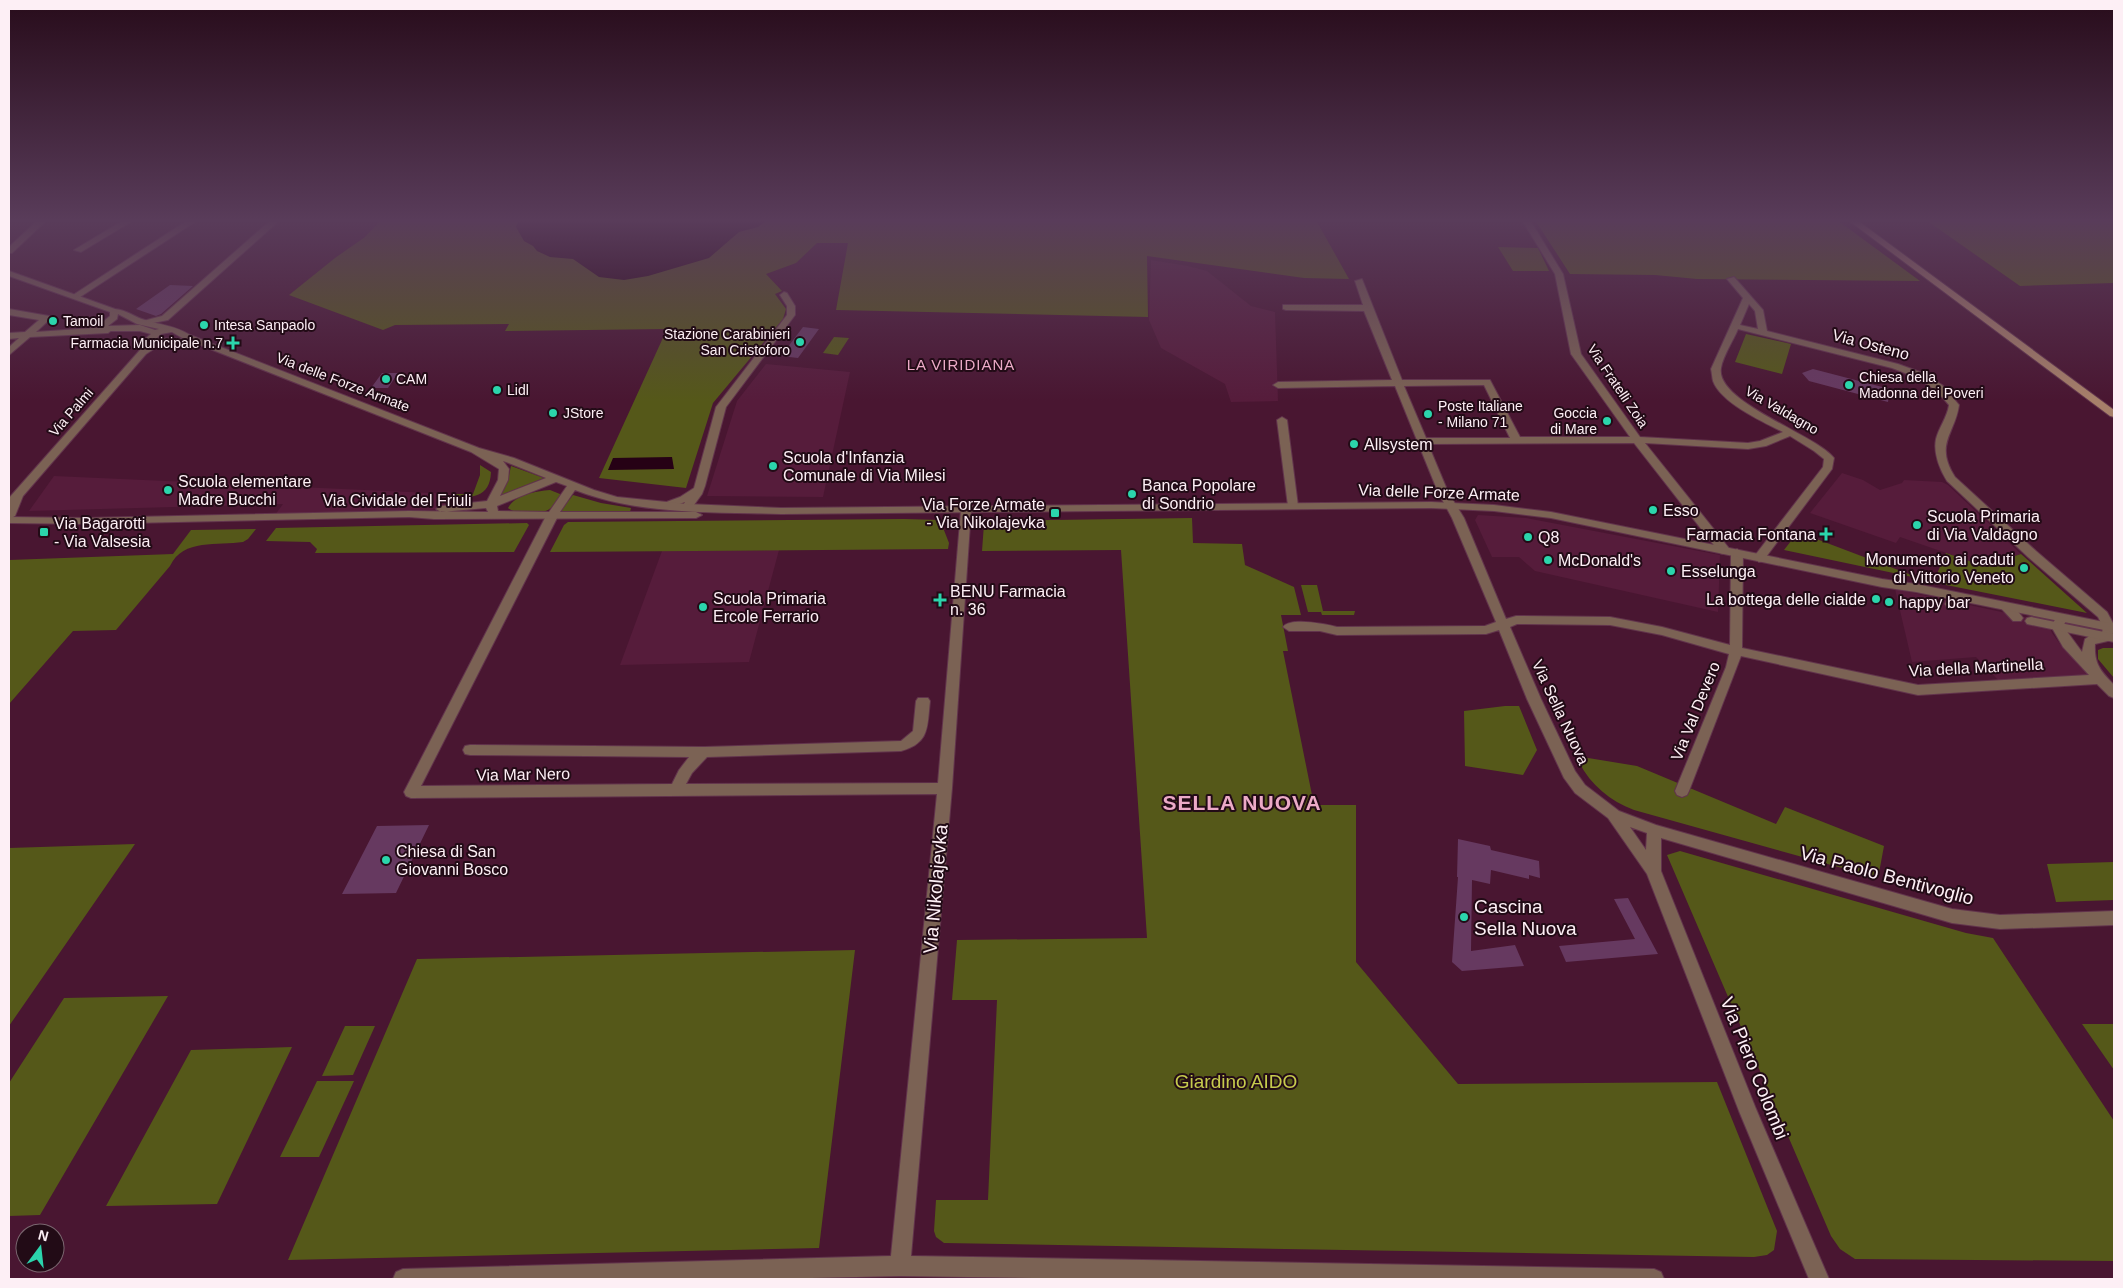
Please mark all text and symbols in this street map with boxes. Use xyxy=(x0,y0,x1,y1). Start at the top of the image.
place label: Tamoil xyxy=(63,313,103,329)
marker: Tamoil xyxy=(47,315,59,327)
place label: Intesa Sanpaolo xyxy=(214,317,315,333)
marker: Intesa Sanpaolo xyxy=(198,319,210,331)
place label: Stazione Carabinieri San Cristoforo xyxy=(664,326,790,358)
street label: Via Osteno xyxy=(1831,326,1911,363)
place label: Farmacia Municipale n.7 xyxy=(70,335,223,351)
marker: Stazione Carabinieri San Cristoforo xyxy=(794,336,806,348)
marker: Farmacia Municipale n.7 xyxy=(227,337,239,349)
street label: Via Fratelli Zoia xyxy=(1584,341,1652,431)
street label: Via delle Forze Armate xyxy=(274,349,412,415)
district label: LA VIRIDIANA xyxy=(907,356,1015,373)
place label: Chiesa della Madonna dei Poveri xyxy=(1859,369,1984,401)
place label: CAM xyxy=(396,371,427,387)
marker: CAM xyxy=(380,373,392,385)
marker: Chiesa della Madonna dei Poveri xyxy=(1843,379,1855,391)
place label: Lidl xyxy=(507,382,529,398)
street label: Via Valdagno xyxy=(1742,383,1822,438)
marker: Lidl xyxy=(491,384,503,396)
street label: Via Palmi xyxy=(46,385,96,439)
place label: Poste Italiane - Milano 71 xyxy=(1438,398,1523,430)
place label: JStore xyxy=(563,405,604,421)
place label: Goccia di Mare xyxy=(1550,405,1597,437)
marker: JStore xyxy=(547,407,559,419)
marker: Poste Italiane - Milano 71 xyxy=(1422,408,1434,420)
marker: Goccia di Mare xyxy=(1601,415,1613,427)
place label: Allsystem xyxy=(1364,436,1432,453)
marker: Allsystem xyxy=(1348,438,1360,450)
place label: Scuola d'Infanzia Comunale di Via Milesi xyxy=(783,449,945,484)
marker: Scuola d'Infanzia Comunale di Via Milesi xyxy=(767,460,779,472)
place label: Scuola elementare Madre Bucchi xyxy=(178,473,312,508)
place label: Banca Popolare di Sondrio xyxy=(1142,477,1256,512)
street label: Via delle Forze Armate xyxy=(1358,481,1520,504)
marker: Scuola elementare Madre Bucchi xyxy=(162,484,174,496)
marker: Banca Popolare di Sondrio xyxy=(1126,488,1138,500)
street label: Via Cividale del Friuli xyxy=(322,492,472,509)
place label: Via Forze Armate - Via Nikolajevka xyxy=(922,496,1045,531)
place label: Esso xyxy=(1663,502,1699,519)
marker: Esso xyxy=(1647,504,1659,516)
marker: Via Forze Armate - Via Nikolajevka xyxy=(1049,507,1061,519)
place label: Scuola Primaria di Via Valdagno xyxy=(1927,508,2040,543)
place label: Via Bagarotti - Via Valsesia xyxy=(54,515,150,550)
marker: Scuola Primaria di Via Valdagno xyxy=(1911,519,1923,531)
marker: Via Bagarotti - Via Valsesia xyxy=(38,526,50,538)
place label: Farmacia Fontana xyxy=(1686,526,1816,543)
marker: Farmacia Fontana xyxy=(1820,528,1832,540)
place label: Q8 xyxy=(1538,529,1559,546)
marker: Q8 xyxy=(1522,531,1534,543)
place label: Monumento ai caduti di Vittorio Veneto xyxy=(1865,551,2014,586)
place label: McDonald's xyxy=(1558,552,1641,569)
marker: McDonald's xyxy=(1542,554,1554,566)
marker: Monumento ai caduti di Vittorio Veneto xyxy=(2018,562,2030,574)
place label: Esselunga xyxy=(1681,563,1756,580)
marker: Esselunga xyxy=(1665,565,1677,577)
place label: BENU Farmacia n. 36 xyxy=(950,583,1066,618)
place label: Scuola Primaria Ercole Ferrario xyxy=(713,590,826,625)
place label: La bottega delle cialde xyxy=(1706,591,1866,608)
marker: La bottega delle cialde xyxy=(1870,593,1882,605)
marker: BENU Farmacia n. 36 xyxy=(934,594,946,606)
place label: happy bar xyxy=(1899,594,1971,611)
marker: happy bar xyxy=(1883,596,1895,608)
marker: Scuola Primaria Ercole Ferrario xyxy=(697,601,709,613)
street label: Via della Martinella xyxy=(1908,655,2044,680)
street label: Via Sella Nuova xyxy=(1529,657,1592,767)
street label: Via Val Devero xyxy=(1668,659,1723,763)
street label: Via Mar Nero xyxy=(476,765,570,784)
district label: SELLA NUOVA xyxy=(1162,791,1322,814)
street label: Via Nikolajevka xyxy=(919,823,952,954)
street label: Via Paolo Bentivoglio xyxy=(1798,842,1976,909)
place label: Chiesa di San Giovanni Bosco xyxy=(396,843,508,878)
marker: Chiesa di San Giovanni Bosco xyxy=(380,854,392,866)
place label: Cascina Sella Nuova xyxy=(1474,896,1577,939)
marker: Cascina Sella Nuova xyxy=(1458,911,1470,923)
street label: Via Piero Colombi xyxy=(1716,994,1793,1142)
park label: Giardino AIDO xyxy=(1175,1071,1297,1092)
north arrow xyxy=(15,1223,65,1273)
text: N xyxy=(36,1226,50,1244)

